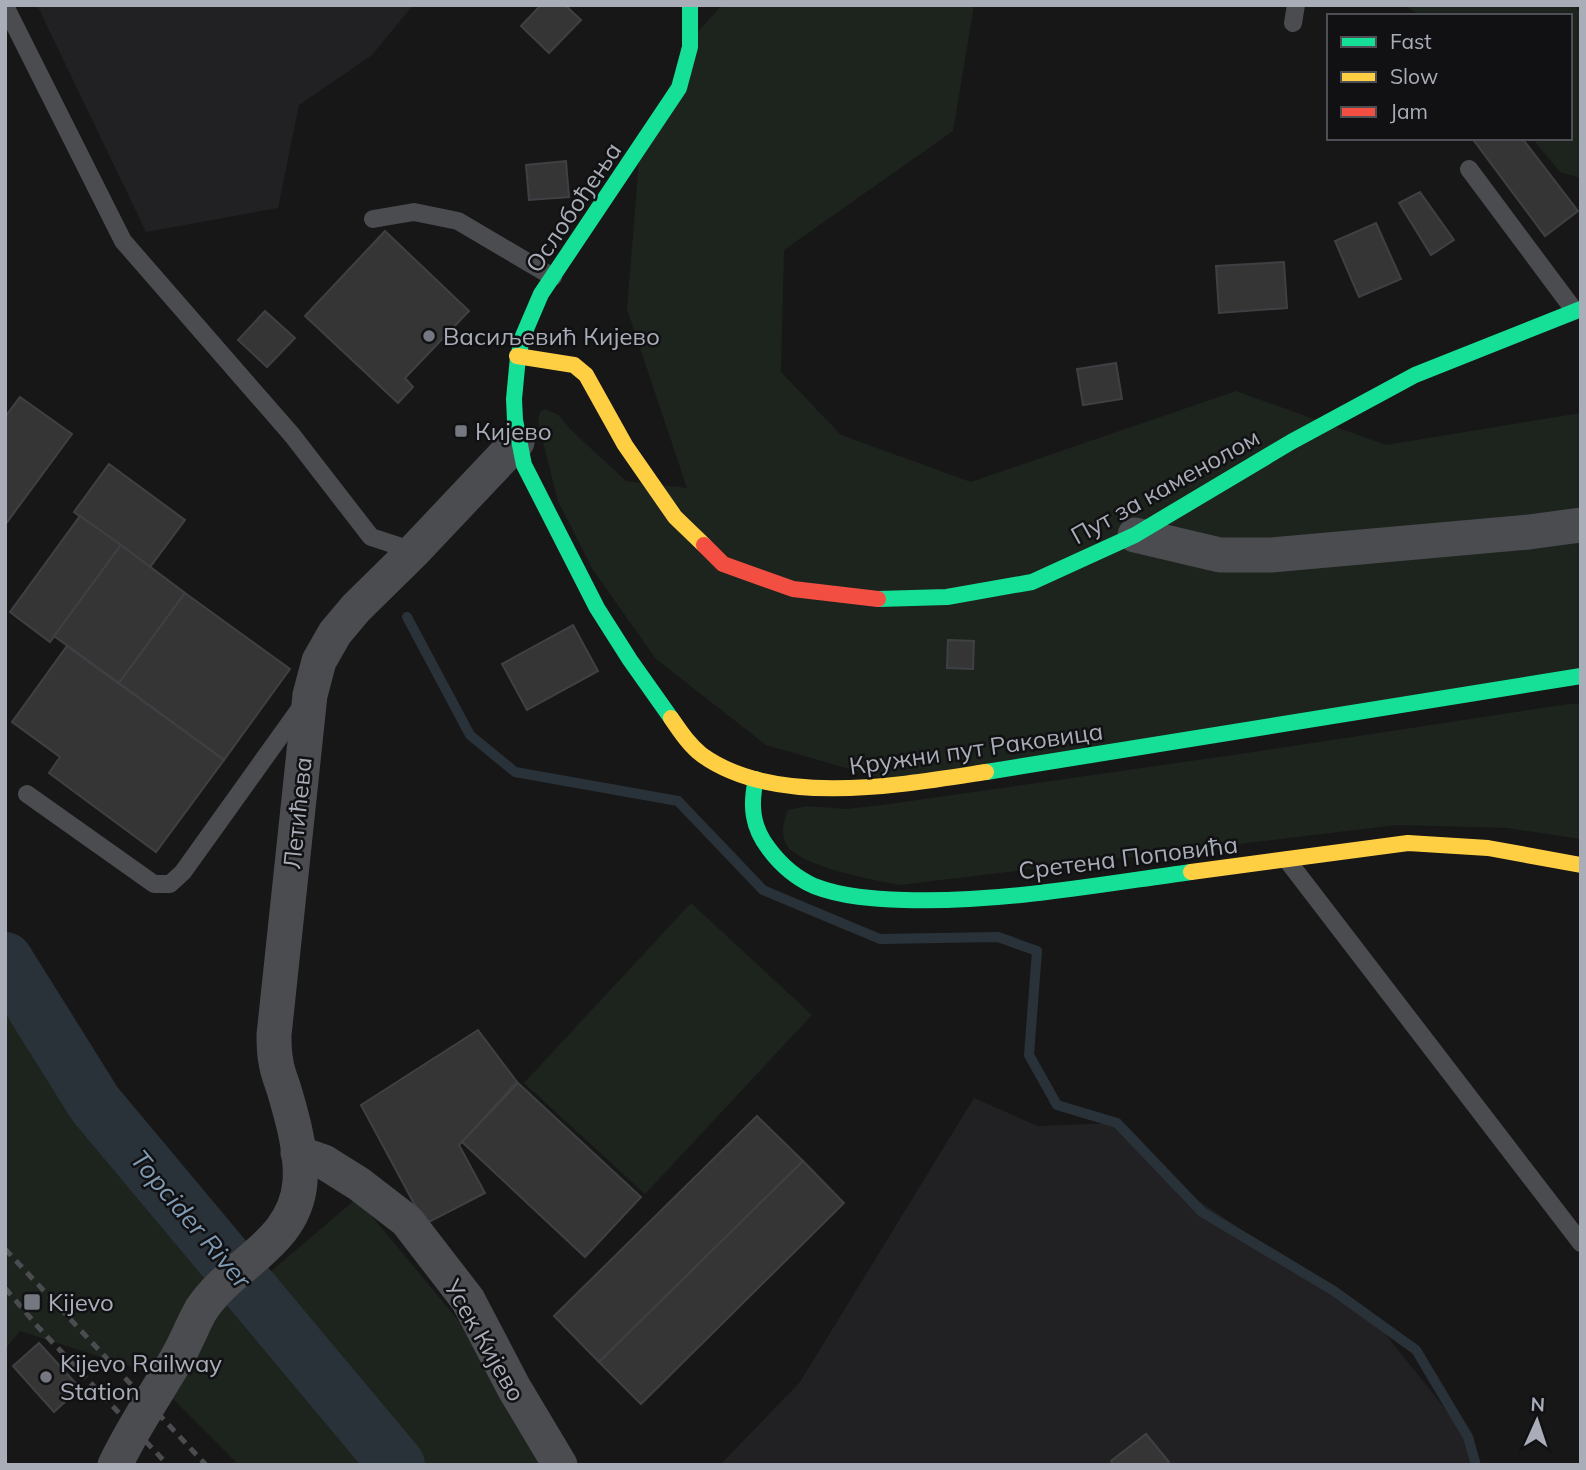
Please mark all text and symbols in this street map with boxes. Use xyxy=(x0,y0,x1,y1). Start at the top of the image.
legend xyxy=(1327,14,1572,140)
text: Fast xyxy=(1390,28,1432,54)
text: Slow xyxy=(1390,63,1438,89)
text: Jam xyxy=(1390,98,1428,124)
street label: Ослобођења xyxy=(518,136,628,278)
place label: Васиљевић Кијево xyxy=(443,321,660,351)
marker: Васиљевић Кијево xyxy=(421,328,437,344)
place label: Кијево xyxy=(475,416,552,446)
street label: Пут за каменолом xyxy=(1065,422,1265,550)
marker: Кијево xyxy=(453,423,469,439)
street label: Кружни пут Раковица xyxy=(847,715,1105,781)
street label: Летићева xyxy=(276,756,318,870)
street label: Сретена Поповића xyxy=(1017,829,1239,885)
water label: Topcider River xyxy=(124,1143,259,1296)
street label: Усек Кијево xyxy=(438,1273,532,1406)
place label: Kijevo xyxy=(48,1287,114,1317)
marker: Kijevo xyxy=(22,1292,42,1312)
place label: Kijevo Railway Station xyxy=(60,1348,222,1406)
marker: Kijevo Railway Station xyxy=(38,1369,54,1385)
north arrow xyxy=(1502,1386,1572,1456)
text: N xyxy=(1530,1392,1546,1416)

